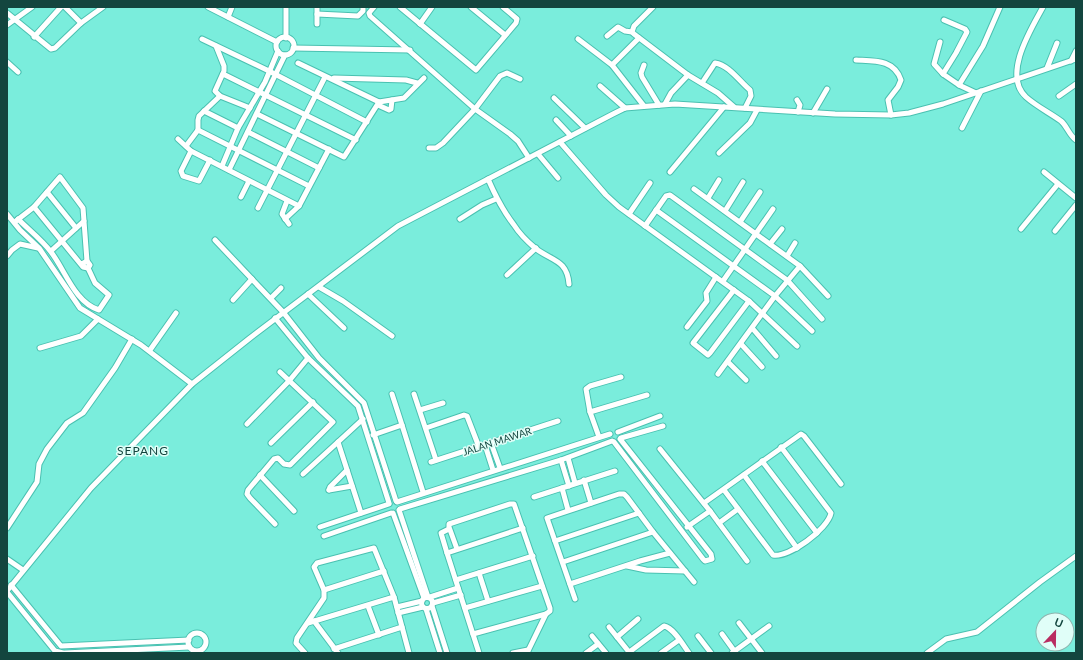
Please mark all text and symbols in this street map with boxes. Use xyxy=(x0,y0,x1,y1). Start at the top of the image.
street label: JALAN MAWAR xyxy=(461,424,534,458)
district label: SEPANG xyxy=(117,443,169,458)
north arrow xyxy=(1035,612,1075,652)
text: U xyxy=(1053,615,1065,630)

